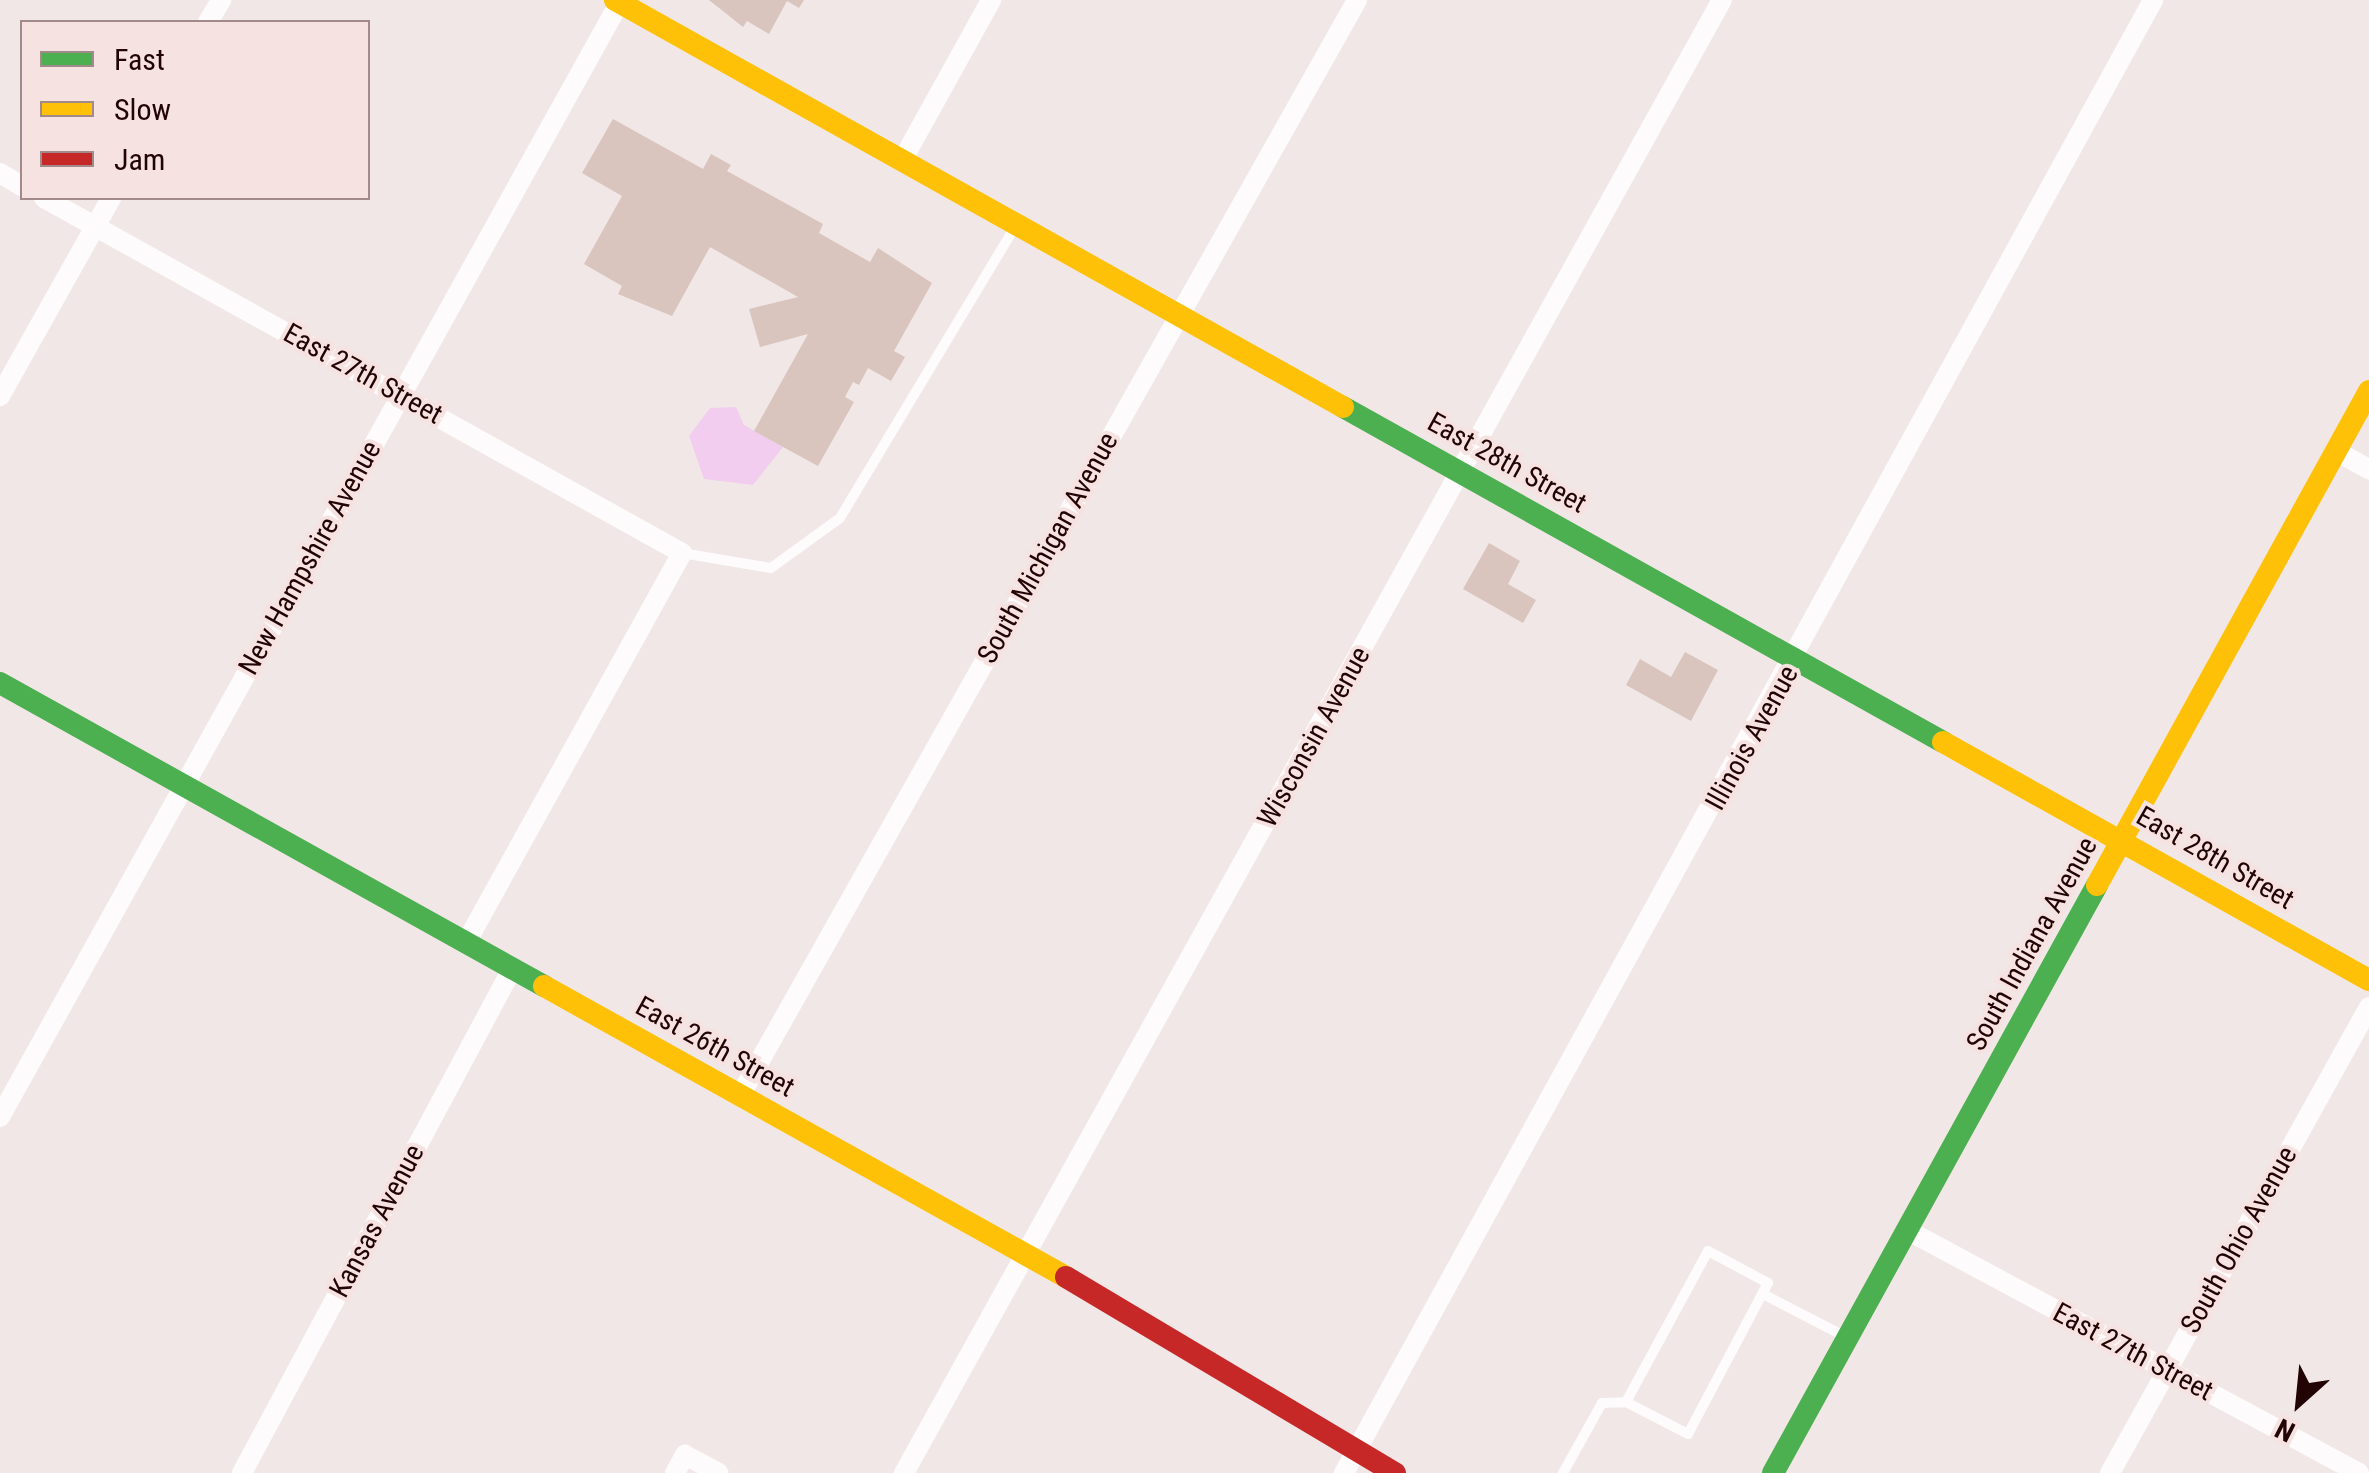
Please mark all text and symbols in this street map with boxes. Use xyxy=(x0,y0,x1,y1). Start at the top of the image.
legend xyxy=(20,20,370,200)
text: Fast xyxy=(114,42,165,77)
text: Slow xyxy=(114,92,171,127)
text: Jam xyxy=(114,142,165,177)
street label: East 27th Street xyxy=(278,317,448,431)
street label: East 28th Street xyxy=(1422,406,1592,520)
street label: South Michigan Avenue xyxy=(971,427,1125,669)
street label: New Hampshire Avenue xyxy=(232,435,388,681)
street label: Wisconsin Avenue xyxy=(1251,641,1377,833)
street label: Illinois Avenue xyxy=(1698,660,1806,816)
street label: East 28th Street xyxy=(2130,799,2300,917)
street label: South Indiana Avenue xyxy=(1959,831,2105,1057)
street label: East 26th Street xyxy=(630,990,800,1104)
street label: Kansas Avenue xyxy=(323,1139,431,1303)
street label: South Ohio Avenue xyxy=(2174,1141,2304,1339)
street label: East 27th Street xyxy=(2047,1296,2219,1408)
north arrow xyxy=(2249,1353,2349,1453)
text: N xyxy=(2270,1412,2300,1449)

